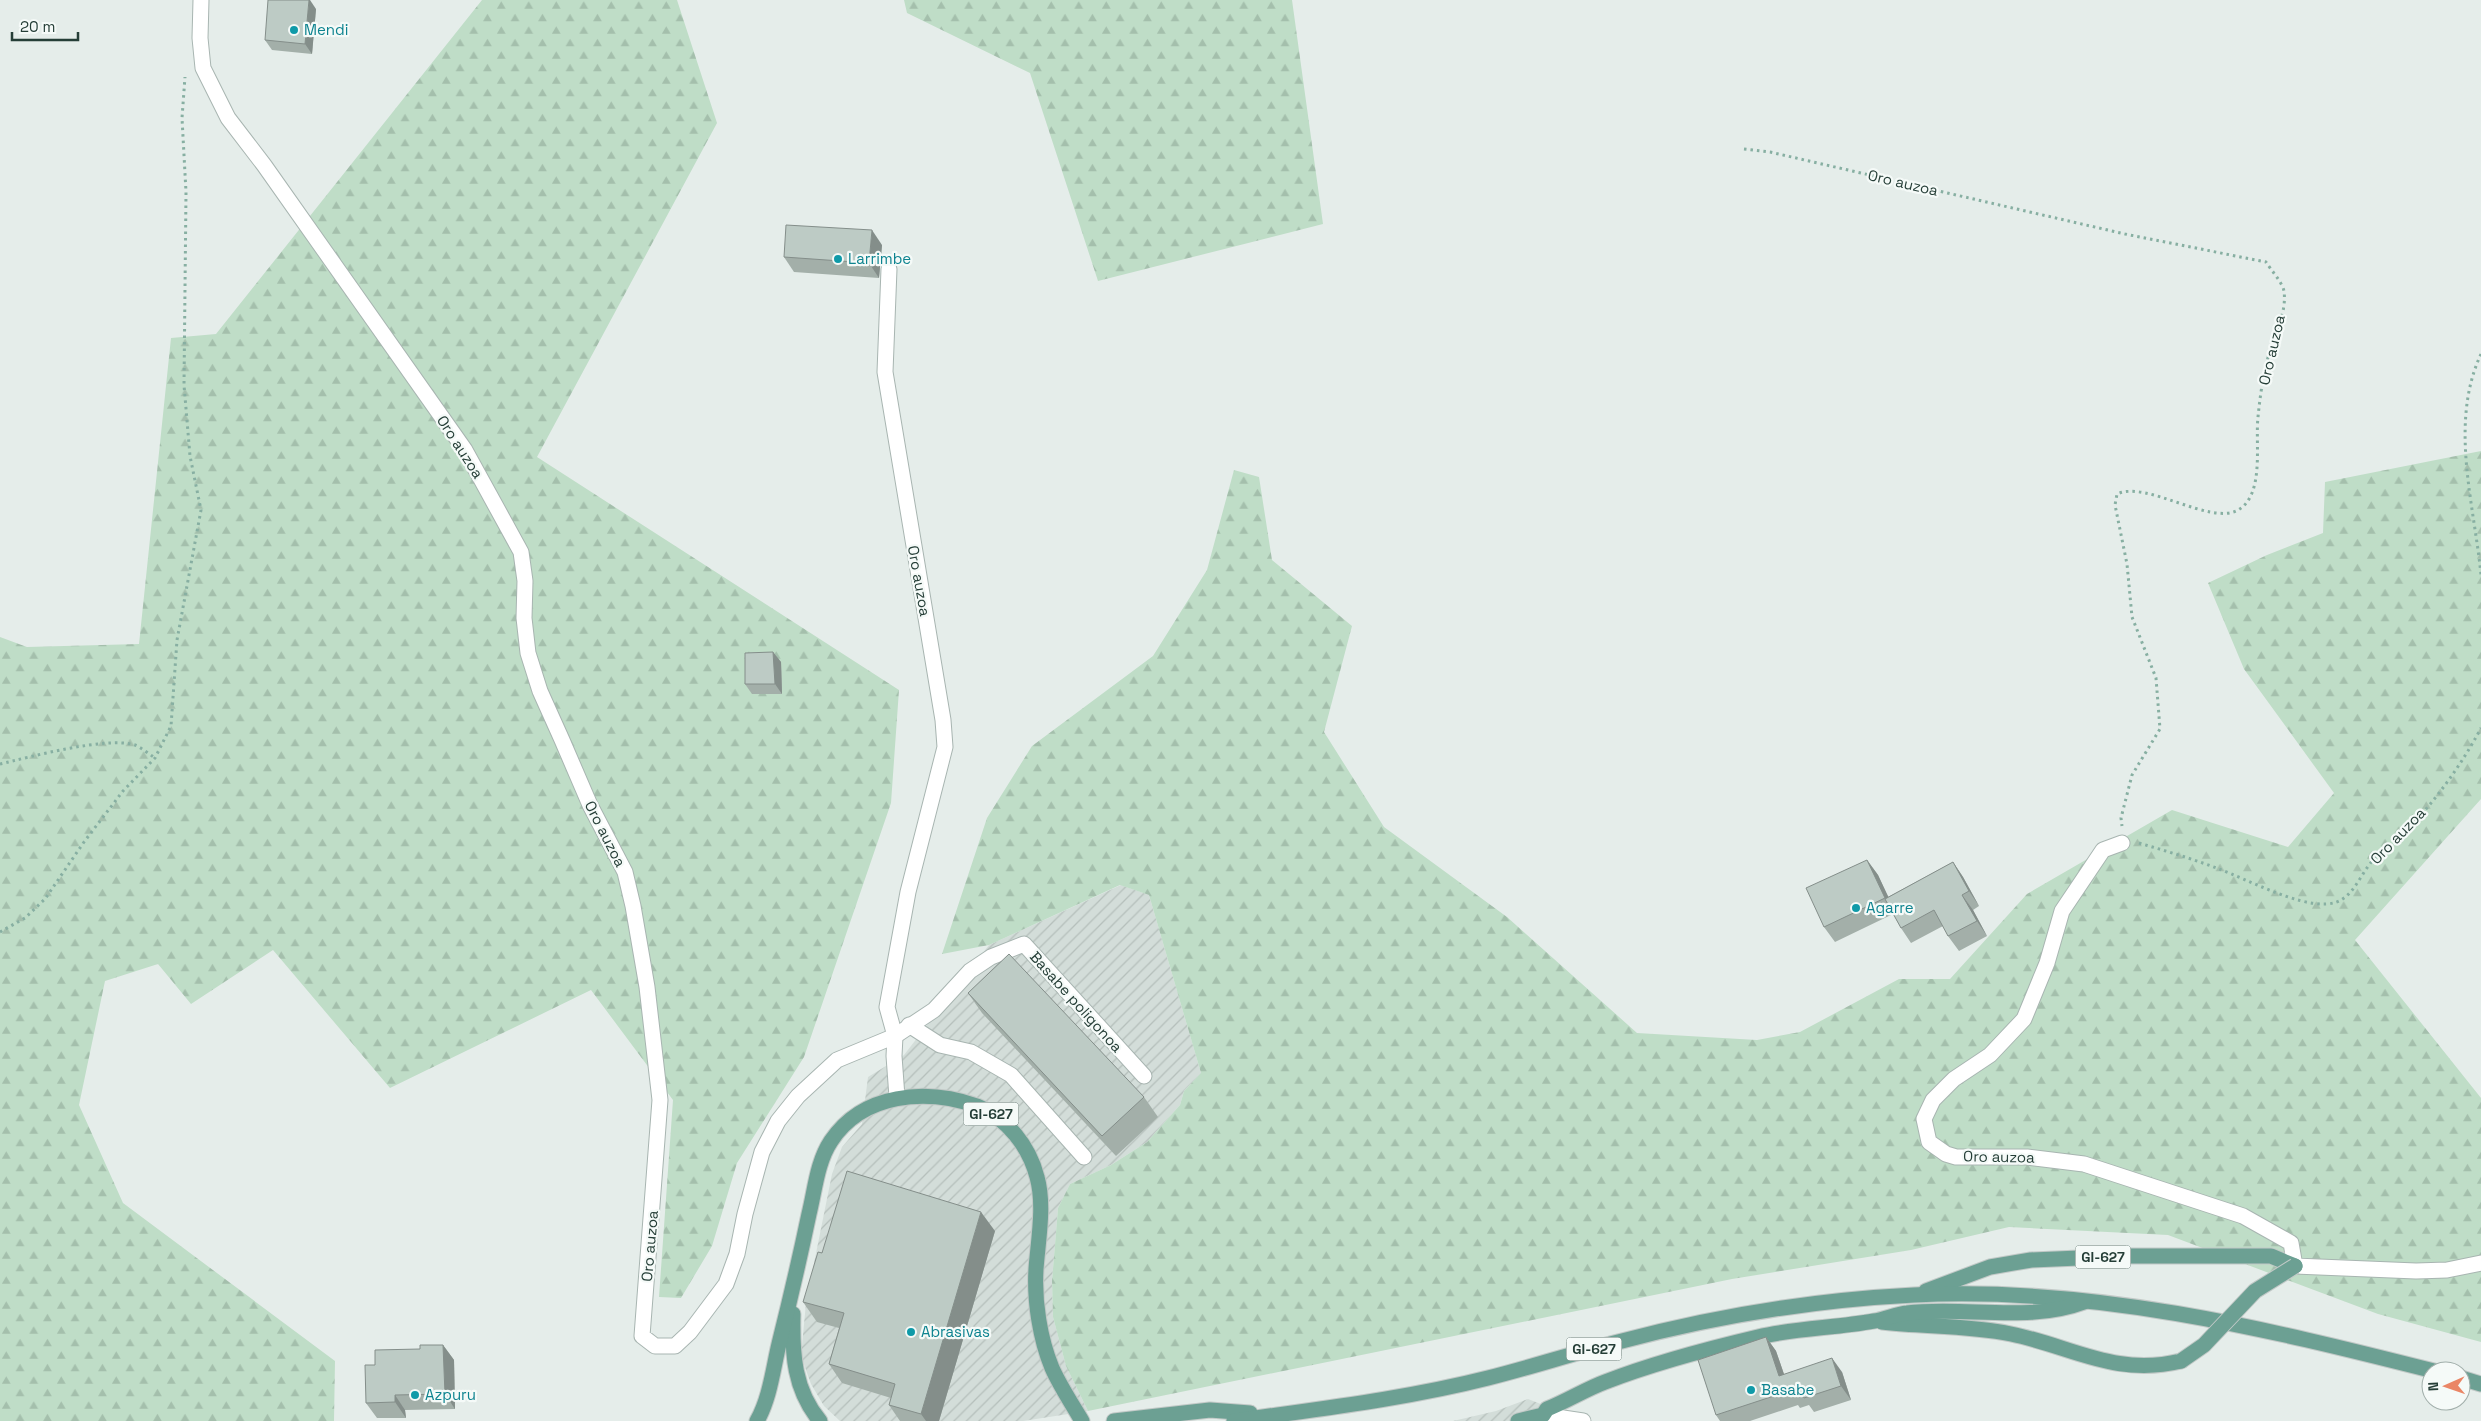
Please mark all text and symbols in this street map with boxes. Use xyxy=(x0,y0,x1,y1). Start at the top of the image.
scale bar xyxy=(12,10,79,42)
text: 20 m xyxy=(20,17,55,36)
place label: Mendi xyxy=(304,20,348,39)
marker: Mendi xyxy=(288,24,300,36)
street label: Oro auzoa xyxy=(1866,165,1940,200)
place label: Larrimbe xyxy=(848,249,911,268)
marker: Larrimbe xyxy=(832,253,844,265)
street label: Oro auzoa xyxy=(2254,313,2289,387)
street label: Oro auzoa xyxy=(433,412,488,482)
street label: Oro auzoa xyxy=(904,544,935,618)
street label: Oro auzoa xyxy=(581,798,630,870)
street label: Oro auzoa xyxy=(2366,803,2430,868)
place label: Agarre xyxy=(1866,898,1914,917)
marker: Agarre xyxy=(1850,902,1862,914)
street label: Basabe poligonoa xyxy=(1026,947,1127,1056)
road number: GI-627 xyxy=(964,1102,1018,1126)
street label: Oro auzoa xyxy=(1963,1146,2035,1167)
street label: Oro auzoa xyxy=(637,1209,662,1282)
road number: GI-627 xyxy=(2076,1246,2130,1268)
place label: Abrasivas xyxy=(921,1322,990,1341)
marker: Abrasivas xyxy=(905,1326,917,1338)
road number: GI-627 xyxy=(1566,1338,1622,1360)
north arrow xyxy=(2421,1361,2471,1411)
place label: Basabe xyxy=(1761,1380,1815,1399)
text: N xyxy=(2424,1381,2442,1391)
marker: Basabe xyxy=(1745,1384,1757,1396)
place label: Azpuru xyxy=(425,1385,476,1404)
marker: Azpuru xyxy=(409,1389,421,1401)

